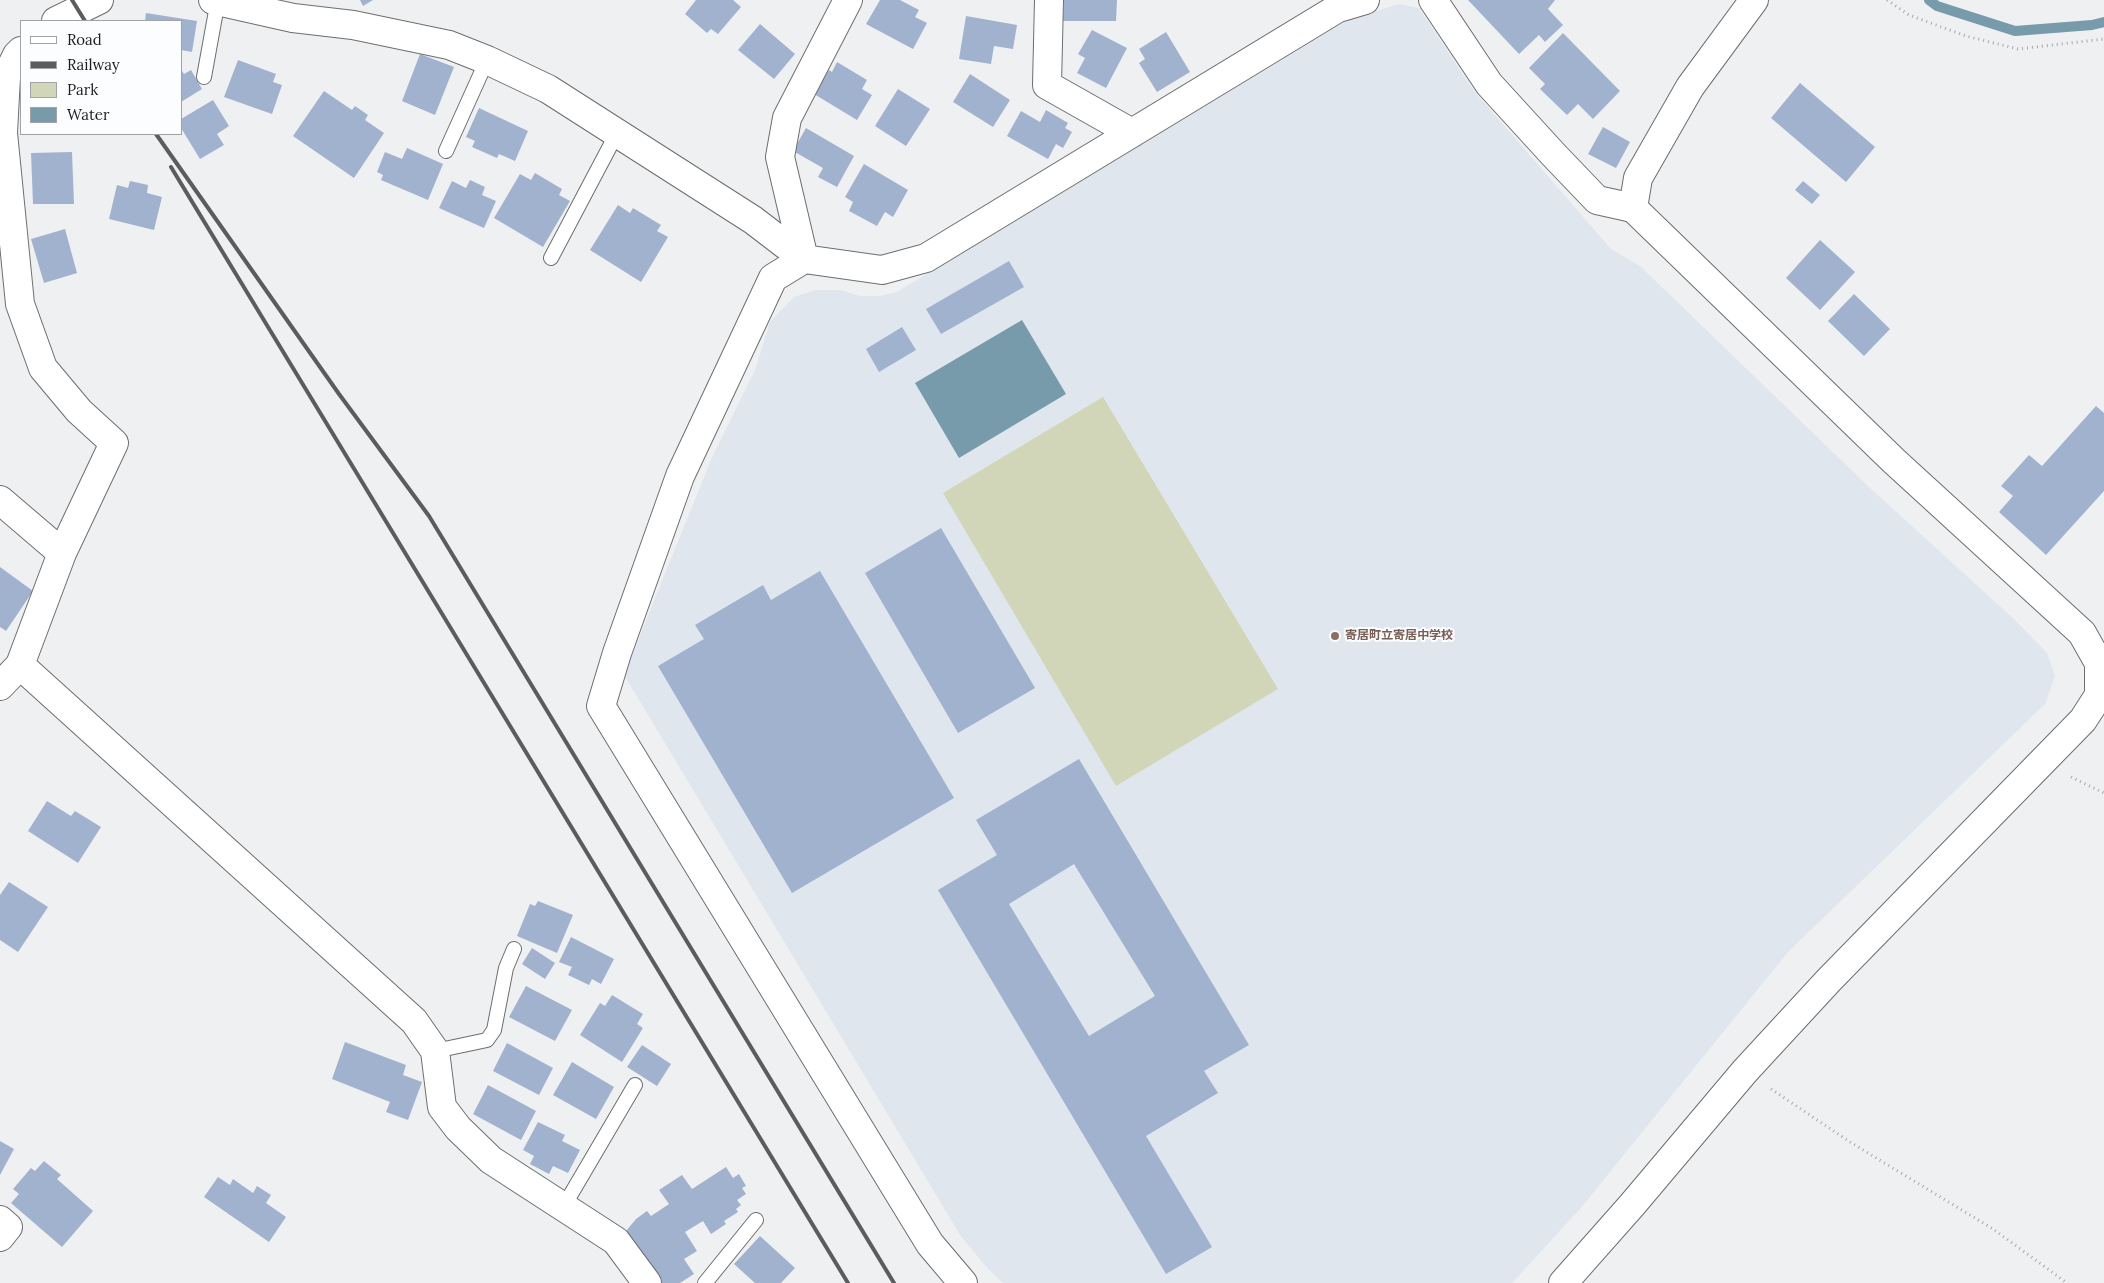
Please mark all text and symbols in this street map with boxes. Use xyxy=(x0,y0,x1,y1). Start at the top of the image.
legend xyxy=(20,20,182,135)
text: Road xyxy=(67,30,102,49)
text: Railway xyxy=(67,55,120,74)
text: Park xyxy=(67,80,98,99)
text: Water xyxy=(67,105,109,124)
place label: 寄居町立寄居中学校 xyxy=(1345,629,1453,643)
marker: 寄居町立寄居中学校 xyxy=(1329,630,1341,642)

